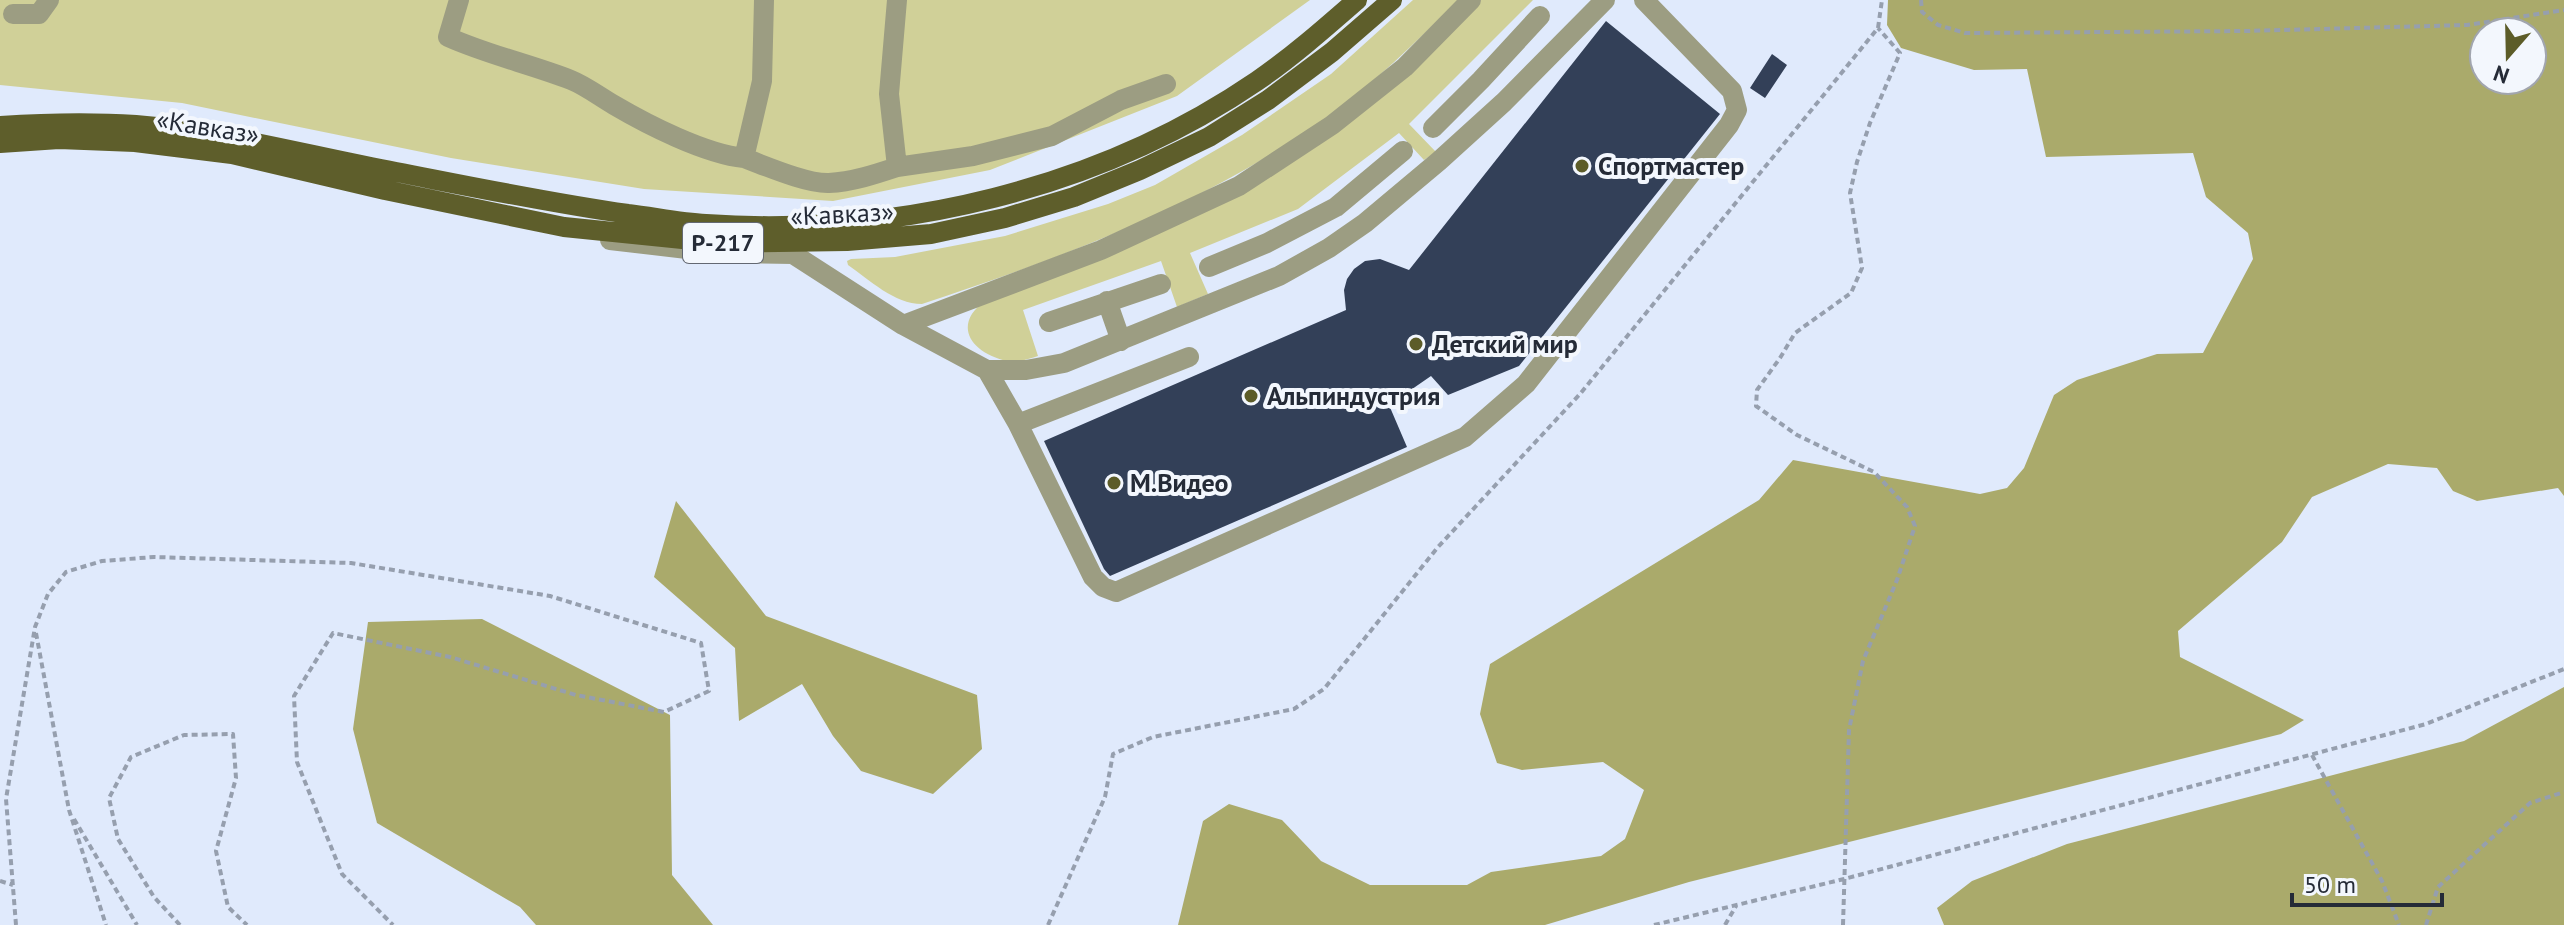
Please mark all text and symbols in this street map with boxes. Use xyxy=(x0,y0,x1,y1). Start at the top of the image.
north arrow xyxy=(2468,16,2548,96)
text: N xyxy=(2490,59,2513,90)
street label: «Кавказ» xyxy=(154,102,262,151)
place label: Спортмастер xyxy=(1598,149,1744,182)
marker: Спортмастер xyxy=(1573,157,1591,175)
street label: «Кавказ» xyxy=(789,194,894,233)
road number: Р-217 xyxy=(683,223,763,263)
place label: Детский мир xyxy=(1432,327,1578,360)
marker: Детский мир xyxy=(1407,335,1425,353)
place label: Альпиндустрия xyxy=(1267,379,1440,412)
marker: Альпиндустрия xyxy=(1242,387,1260,405)
place label: М.Видео xyxy=(1130,466,1229,499)
marker: М.Видео xyxy=(1105,474,1123,492)
scale bar xyxy=(2292,857,2442,907)
text: 50 m xyxy=(2304,869,2356,900)

